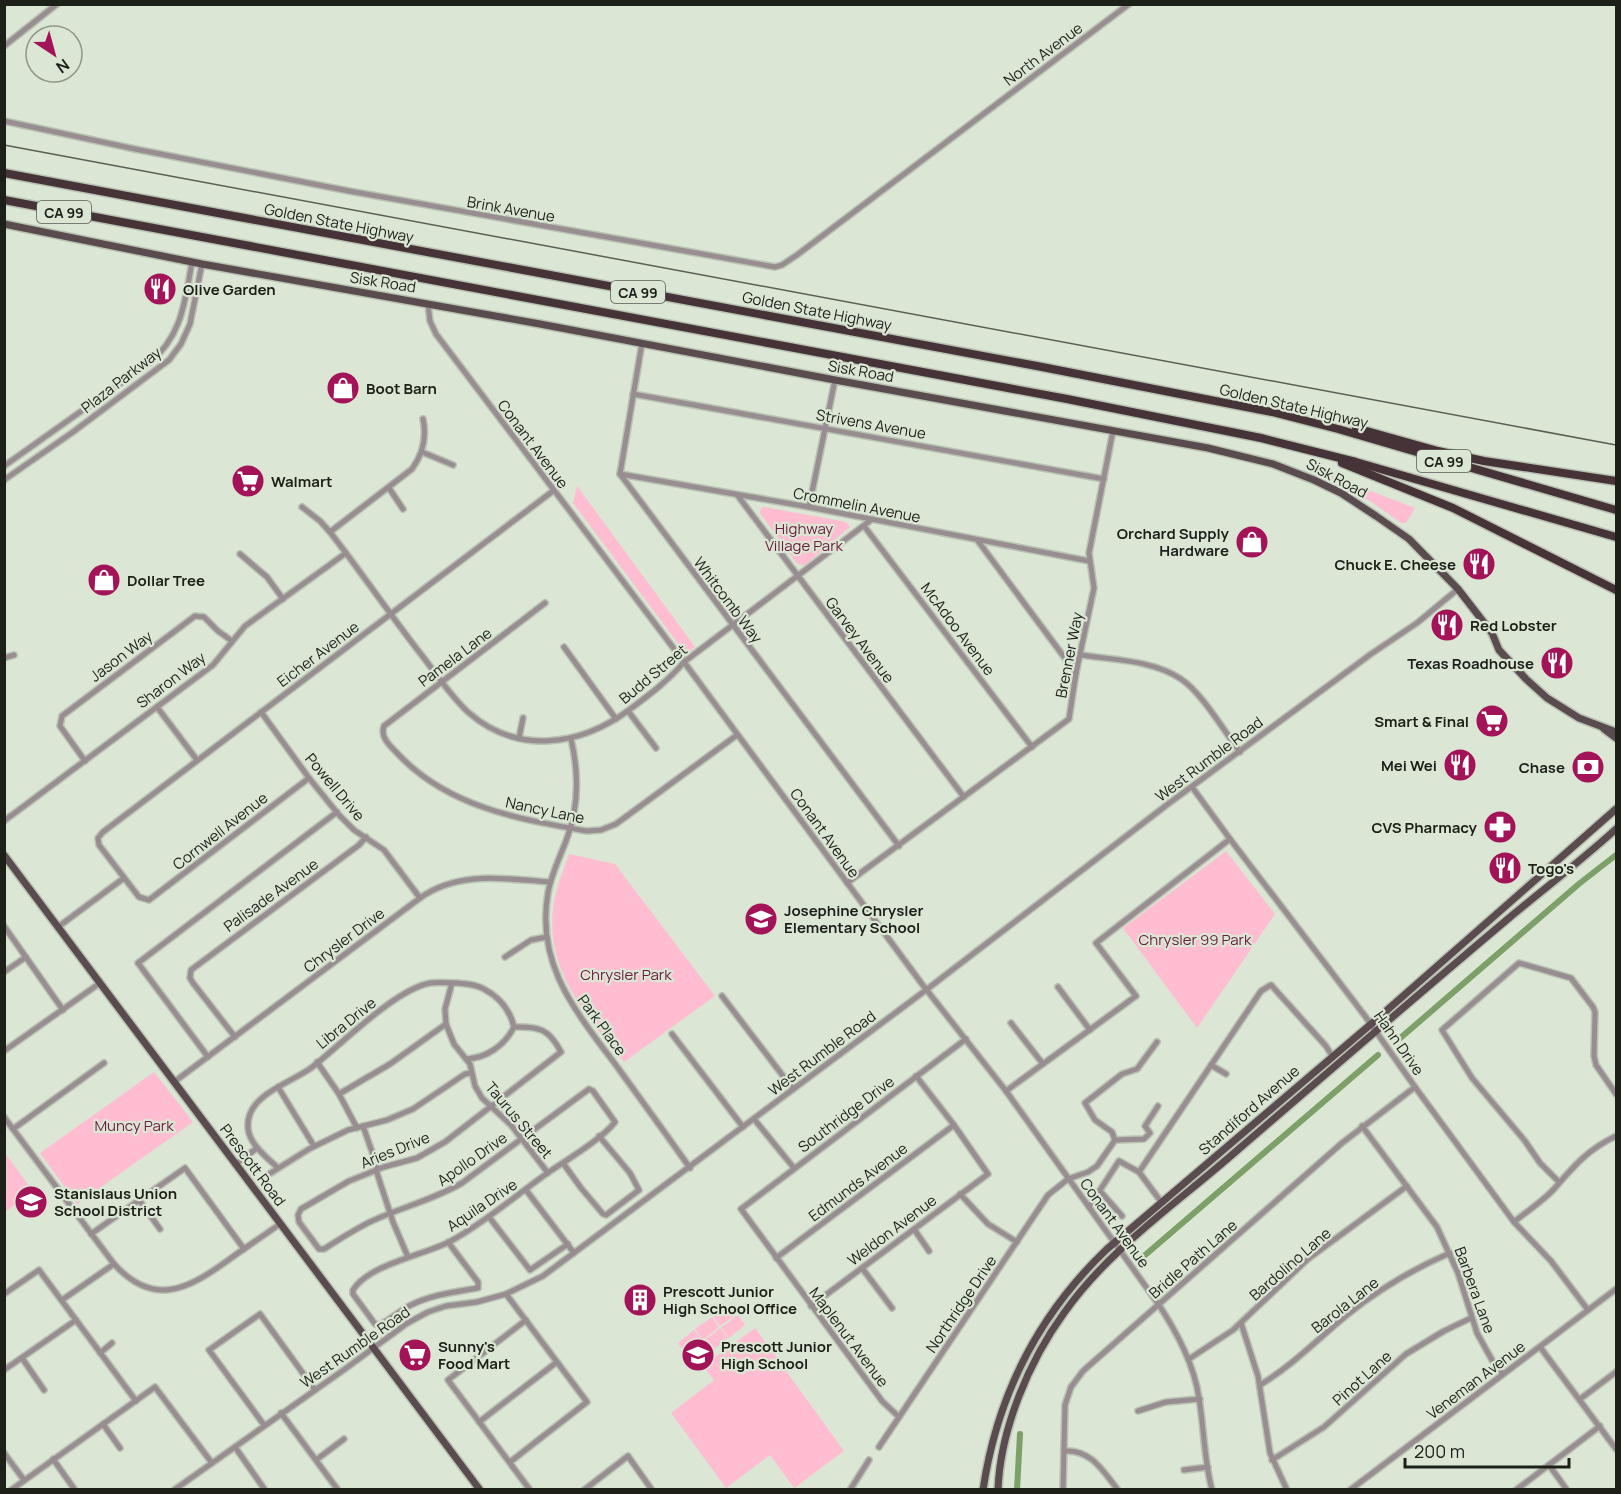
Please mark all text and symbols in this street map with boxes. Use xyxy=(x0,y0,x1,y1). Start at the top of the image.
street label: North Avenue xyxy=(999,17,1087,91)
north arrow xyxy=(24,24,84,84)
text: N xyxy=(52,54,74,78)
street label: Brink Avenue xyxy=(465,191,557,227)
street label: Golden State Highway xyxy=(263,198,416,248)
road number: CA 99 xyxy=(37,201,91,223)
street label: Sisk Road xyxy=(348,266,418,298)
restaurant icon: Olive Garden xyxy=(142,271,178,307)
place label: Olive Garden xyxy=(183,279,276,300)
road number: CA 99 xyxy=(611,281,665,303)
street label: Golden State Highway xyxy=(741,286,894,336)
street label: Plaza Parkway xyxy=(77,342,166,418)
street label: Sisk Road xyxy=(826,355,896,387)
shop icon: Boot Barn xyxy=(325,370,361,406)
place label: Boot Barn xyxy=(366,378,437,399)
street label: Golden State Highway xyxy=(1218,379,1370,433)
street label: Conant Avenue xyxy=(493,395,573,493)
street label: Strivens Avenue xyxy=(814,404,928,444)
road number: CA 99 xyxy=(1417,450,1471,472)
street label: Sisk Road xyxy=(1303,453,1371,503)
supermarket icon: Walmart xyxy=(230,463,266,499)
place label: Walmart xyxy=(271,471,332,492)
street label: Crommelin Avenue xyxy=(792,482,923,528)
park label: Highway Village Park xyxy=(765,518,844,556)
place label: Orchard Supply Hardware xyxy=(1117,523,1230,561)
shop icon: Orchard Supply Hardware xyxy=(1234,524,1270,560)
restaurant icon: Chuck E. Cheese xyxy=(1461,546,1497,582)
street label: Whitcomb Way xyxy=(689,553,767,647)
place label: Chuck E. Cheese xyxy=(1334,554,1456,575)
shop icon: Dollar Tree xyxy=(86,562,122,598)
place label: Dollar Tree xyxy=(127,570,205,591)
street label: McAdoo Avenue xyxy=(916,578,1000,680)
street label: Garvey Avenue xyxy=(821,593,899,687)
restaurant icon: Red Lobster xyxy=(1429,607,1465,643)
street label: Brenner Way xyxy=(1050,610,1088,700)
place label: Red Lobster xyxy=(1470,615,1557,636)
street label: Eicher Avenue xyxy=(273,616,364,692)
street label: Pamela Lane xyxy=(414,622,496,692)
street label: Jason Way xyxy=(85,626,157,686)
street label: Budd Street xyxy=(614,639,692,709)
restaurant icon: Texas Roadhouse xyxy=(1539,645,1575,681)
street label: Sharon Way xyxy=(132,647,210,713)
place label: Texas Roadhouse xyxy=(1407,653,1534,674)
supermarket icon: Smart & Final xyxy=(1474,703,1510,739)
place label: Smart & Final xyxy=(1374,711,1469,732)
street label: West Rumble Road xyxy=(1151,712,1267,806)
restaurant icon: Mei Wei xyxy=(1442,747,1478,783)
street label: Powell Drive xyxy=(300,749,370,826)
bank icon: Chase xyxy=(1570,749,1606,785)
place label: Mei Wei xyxy=(1381,755,1437,776)
place label: Chase xyxy=(1519,757,1565,778)
street label: Conant Avenue xyxy=(785,784,865,882)
street label: Cornwell Avenue xyxy=(168,787,272,875)
street label: Nancy Lane xyxy=(504,791,587,829)
pharmacy icon: CVS Pharmacy xyxy=(1482,809,1518,845)
place label: CVS Pharmacy xyxy=(1372,817,1478,838)
restaurant icon: Togo's xyxy=(1487,850,1523,886)
street label: Palisade Avenue xyxy=(219,853,323,936)
place label: Togo's xyxy=(1528,858,1574,879)
place label: Josephine Chrysler Elementary School xyxy=(784,900,924,938)
school or university icon: Josephine Chrysler Elementary School xyxy=(743,901,779,937)
street label: Chrysler Drive xyxy=(299,902,389,977)
park label: Chrysler 99 Park xyxy=(1139,929,1252,950)
park label: Chrysler Park xyxy=(580,964,672,985)
street label: Park Place xyxy=(573,990,631,1060)
street label: Libra Drive xyxy=(312,992,381,1054)
street label: West Rumble Road xyxy=(764,1006,880,1100)
street label: Hahn Drive xyxy=(1369,1006,1429,1080)
street label: Standiford Avenue xyxy=(1194,1060,1304,1160)
street label: Southridge Drive xyxy=(794,1071,899,1157)
street label: Taurus Street xyxy=(481,1077,557,1163)
park label: Muncy Park xyxy=(94,1115,174,1136)
street label: Prescott Road xyxy=(215,1120,291,1210)
street label: Aries Drive xyxy=(357,1126,433,1173)
street label: Apollo Drive xyxy=(433,1127,511,1191)
street label: Edmunds Avenue xyxy=(804,1138,912,1226)
street label: Aquila Drive xyxy=(443,1174,522,1236)
street label: Conant Avenue xyxy=(1075,1174,1155,1272)
place label: Stanislaus Union School District xyxy=(54,1183,177,1221)
school or university icon: Stanislaus Union School District xyxy=(13,1184,49,1220)
street label: Weldon Avenue xyxy=(843,1189,941,1270)
street label: Bridle Path Lane xyxy=(1144,1215,1242,1303)
street label: Bardolino Lane xyxy=(1245,1222,1336,1305)
street label: Barbera Lane xyxy=(1450,1244,1500,1336)
street label: Northridge Drive xyxy=(921,1251,1001,1357)
street label: Barola Lane xyxy=(1307,1272,1383,1338)
place label: Prescott Junior High School Office xyxy=(663,1281,797,1319)
building icon: Prescott Junior High School Office xyxy=(622,1282,658,1318)
street label: Maplenut Avenue xyxy=(804,1283,894,1391)
street label: West Rumble Road xyxy=(296,1301,414,1393)
place label: Sunny's Food Mart xyxy=(438,1336,510,1374)
place label: Prescott Junior High School xyxy=(721,1336,832,1374)
street label: Veneman Avenue xyxy=(1422,1336,1530,1424)
supermarket icon: Sunny's Food Mart xyxy=(397,1337,433,1373)
school or university icon: Prescott Junior High School xyxy=(680,1337,716,1373)
street label: Pinot Lane xyxy=(1328,1346,1396,1410)
scale bar xyxy=(1405,1431,1568,1469)
text: 200 m xyxy=(1414,1439,1465,1463)

